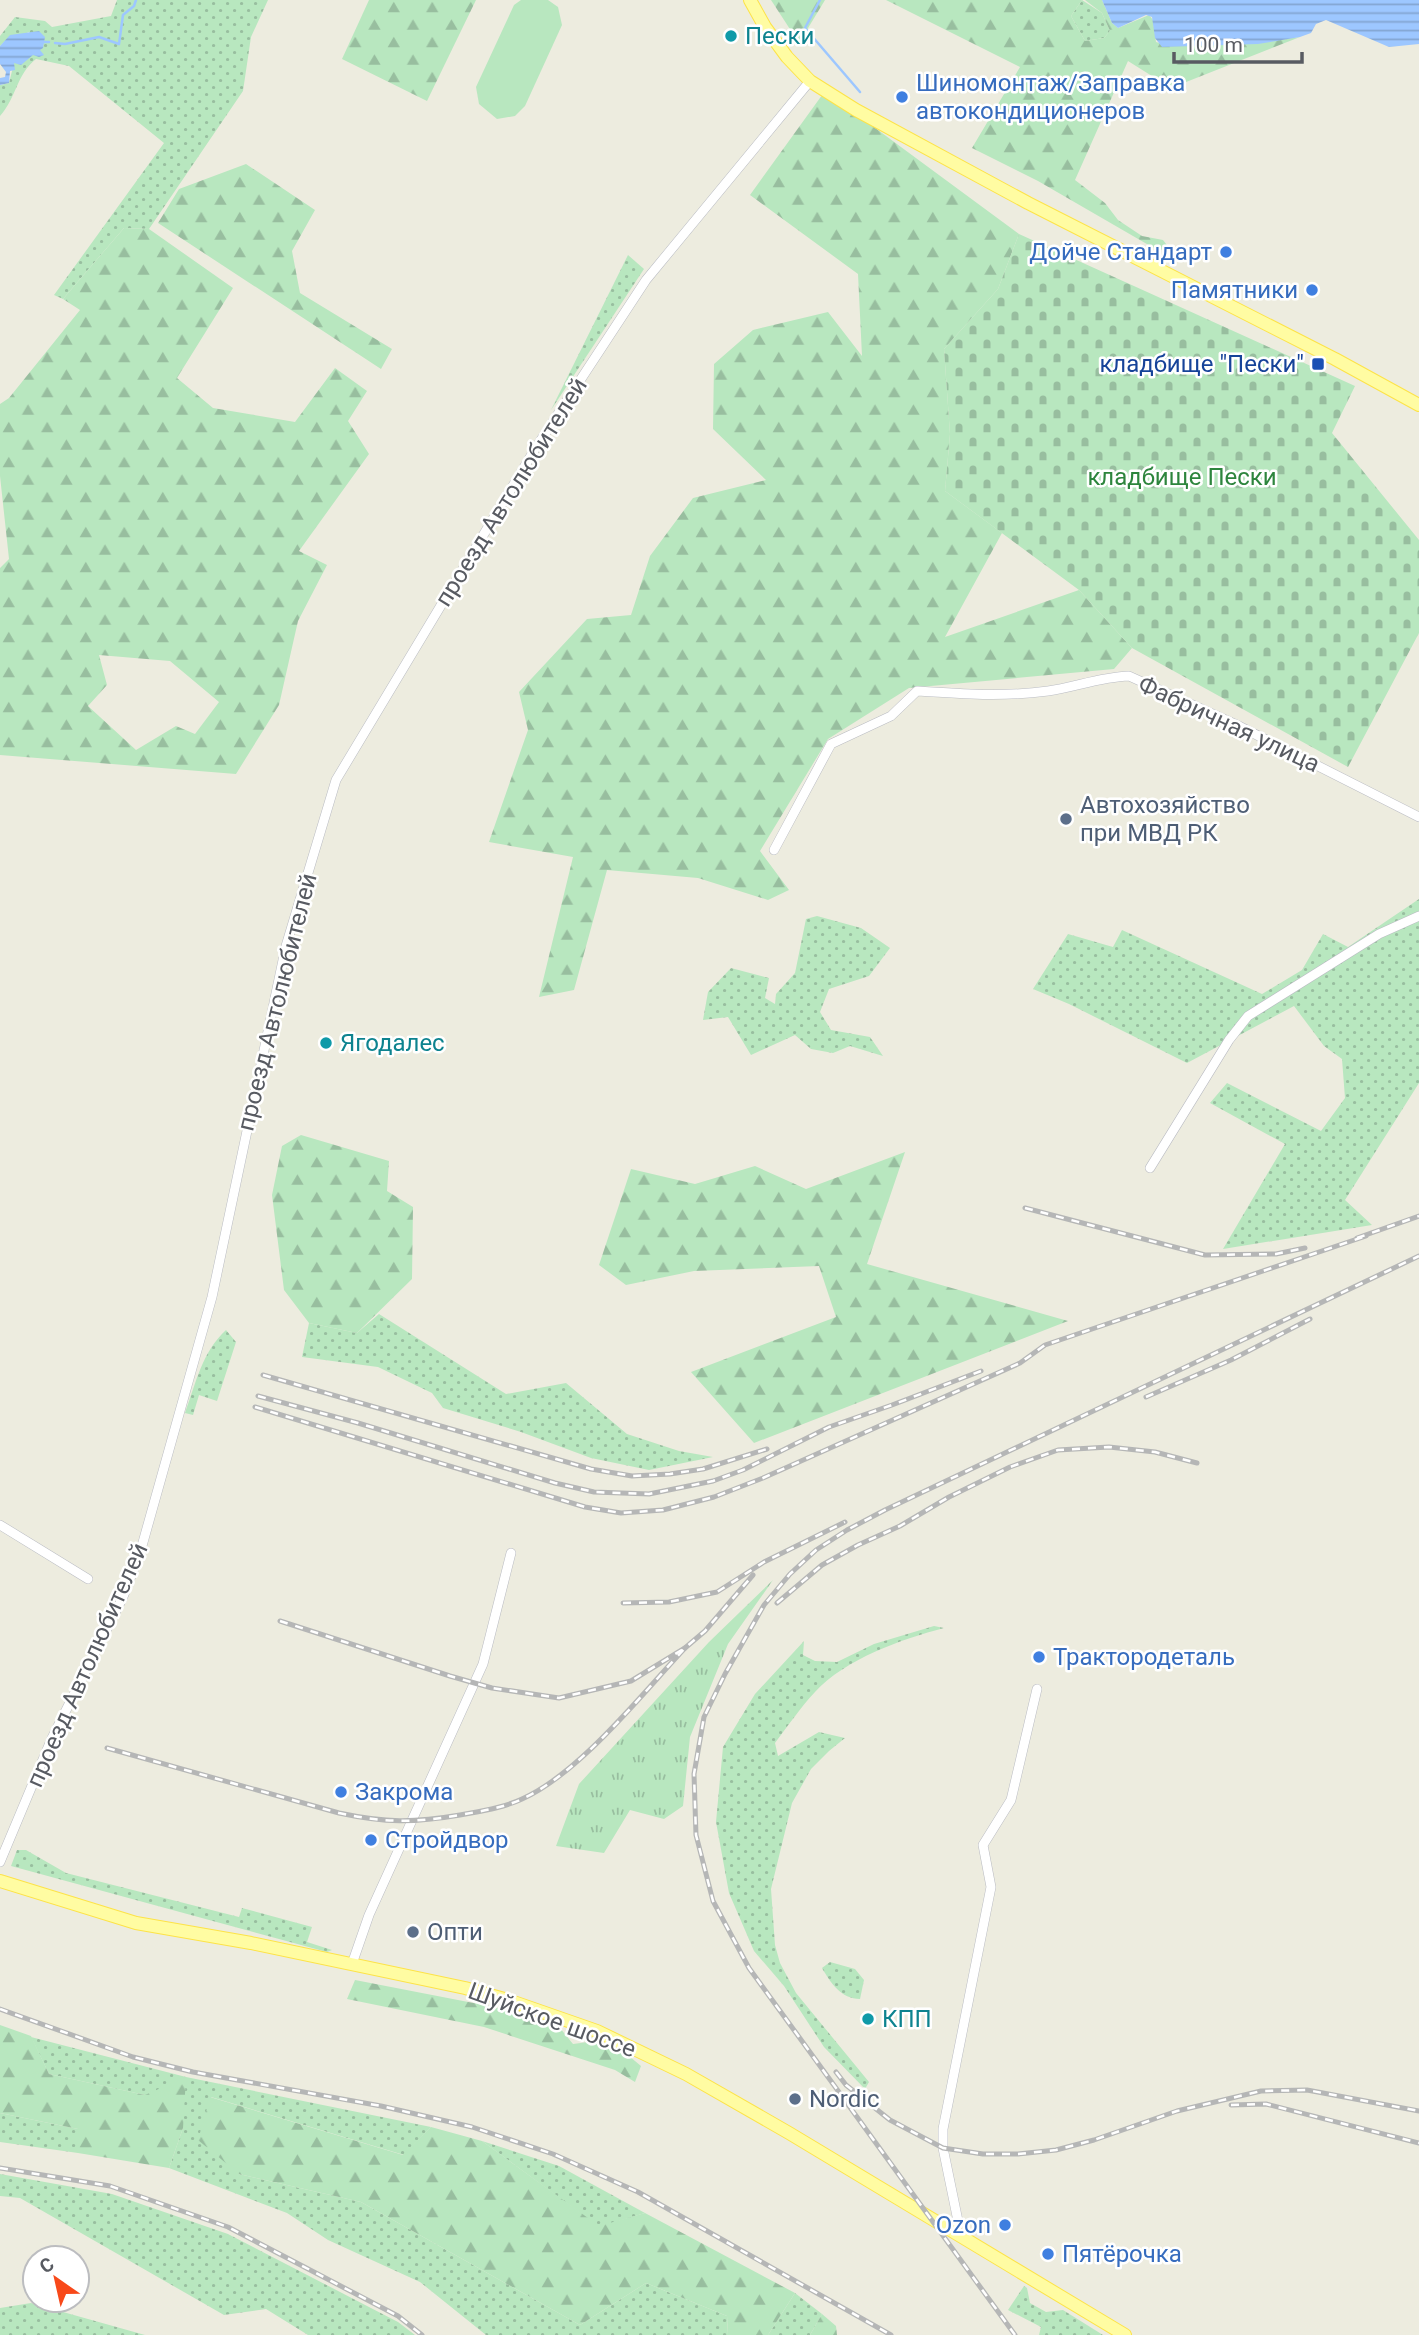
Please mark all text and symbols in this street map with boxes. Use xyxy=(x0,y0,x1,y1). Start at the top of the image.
scale bar xyxy=(1174,21,1302,65)
place label: Пески xyxy=(745,22,814,50)
marker: Пески xyxy=(723,28,739,44)
text: 100 m xyxy=(1184,33,1243,57)
place label: Шиномонтаж/Заправка автокондиционеров xyxy=(916,69,1185,125)
marker: Шиномонтаж/Заправка автокондиционеров xyxy=(894,89,910,105)
place label: Дойче Стандарт xyxy=(1029,238,1212,266)
marker: Дойче Стандарт xyxy=(1218,244,1234,260)
place label: Памятники xyxy=(1171,276,1298,304)
marker: Памятники xyxy=(1304,282,1320,298)
place label: кладбище "Пески" xyxy=(1099,350,1304,378)
marker: кладбище "Пески" xyxy=(1310,356,1326,372)
street label: проезд Автолюбителей xyxy=(429,372,593,612)
park label: кладбище Пески xyxy=(1087,463,1277,491)
street label: Фабричная улица xyxy=(1134,670,1324,778)
place label: Автохозяйство при МВД РК xyxy=(1080,791,1250,847)
marker: Автохозяйство при МВД РК xyxy=(1058,811,1074,827)
street label: проезд Автолюбителей xyxy=(231,870,323,1134)
place label: Ягодалес xyxy=(340,1029,445,1057)
marker: Ягодалес xyxy=(318,1035,334,1051)
street label: проезд Автолюбителей xyxy=(20,1539,154,1791)
place label: Трактородеталь xyxy=(1053,1643,1235,1671)
marker: Трактородеталь xyxy=(1031,1649,1047,1665)
place label: Закрома xyxy=(355,1778,453,1806)
marker: Закрома xyxy=(333,1784,349,1800)
place label: Стройдвор xyxy=(385,1826,509,1854)
marker: Стройдвор xyxy=(363,1832,379,1848)
place label: Опти xyxy=(427,1918,483,1946)
marker: Опти xyxy=(405,1924,421,1940)
street label: Шуйское шоссе xyxy=(464,1977,640,2063)
place label: КПП xyxy=(882,2005,932,2033)
marker: КПП xyxy=(860,2011,876,2027)
place label: Nordic xyxy=(809,2085,880,2113)
marker: Nordic xyxy=(787,2091,803,2107)
place label: Ozon xyxy=(936,2211,991,2239)
marker: Ozon xyxy=(997,2217,1013,2233)
place label: Пятёрочка xyxy=(1062,2240,1182,2268)
north arrow xyxy=(21,2244,91,2314)
marker: Пятёрочка xyxy=(1040,2246,1056,2262)
text: С xyxy=(35,2252,58,2278)

